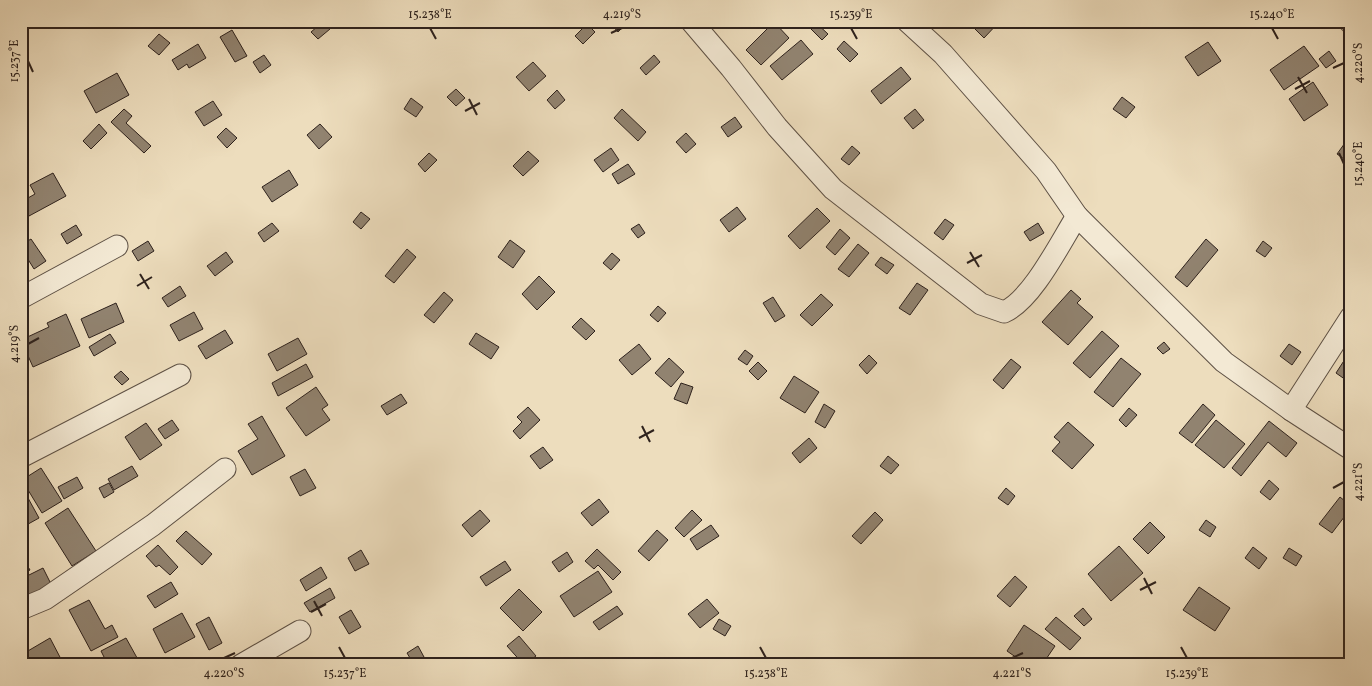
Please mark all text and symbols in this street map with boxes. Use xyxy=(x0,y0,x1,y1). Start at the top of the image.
text: 15.238°E xyxy=(408,7,452,23)
text: 4.219°S xyxy=(603,7,641,23)
text: 15.239°E xyxy=(830,7,872,23)
text: 15.240°E xyxy=(1250,7,1294,23)
text: 15.237°E xyxy=(7,39,23,83)
text: 4.220°S xyxy=(1351,43,1367,83)
text: 15.240°E xyxy=(1351,142,1367,186)
text: 4.219°S xyxy=(7,325,23,363)
text: 4.221°S xyxy=(1351,463,1367,501)
text: 4.220°S xyxy=(204,666,244,682)
text: 15.237°E xyxy=(323,666,367,682)
text: 15.238°E xyxy=(744,666,788,682)
text: 4.221°S xyxy=(993,666,1031,682)
text: 15.239°E xyxy=(1166,666,1208,682)

